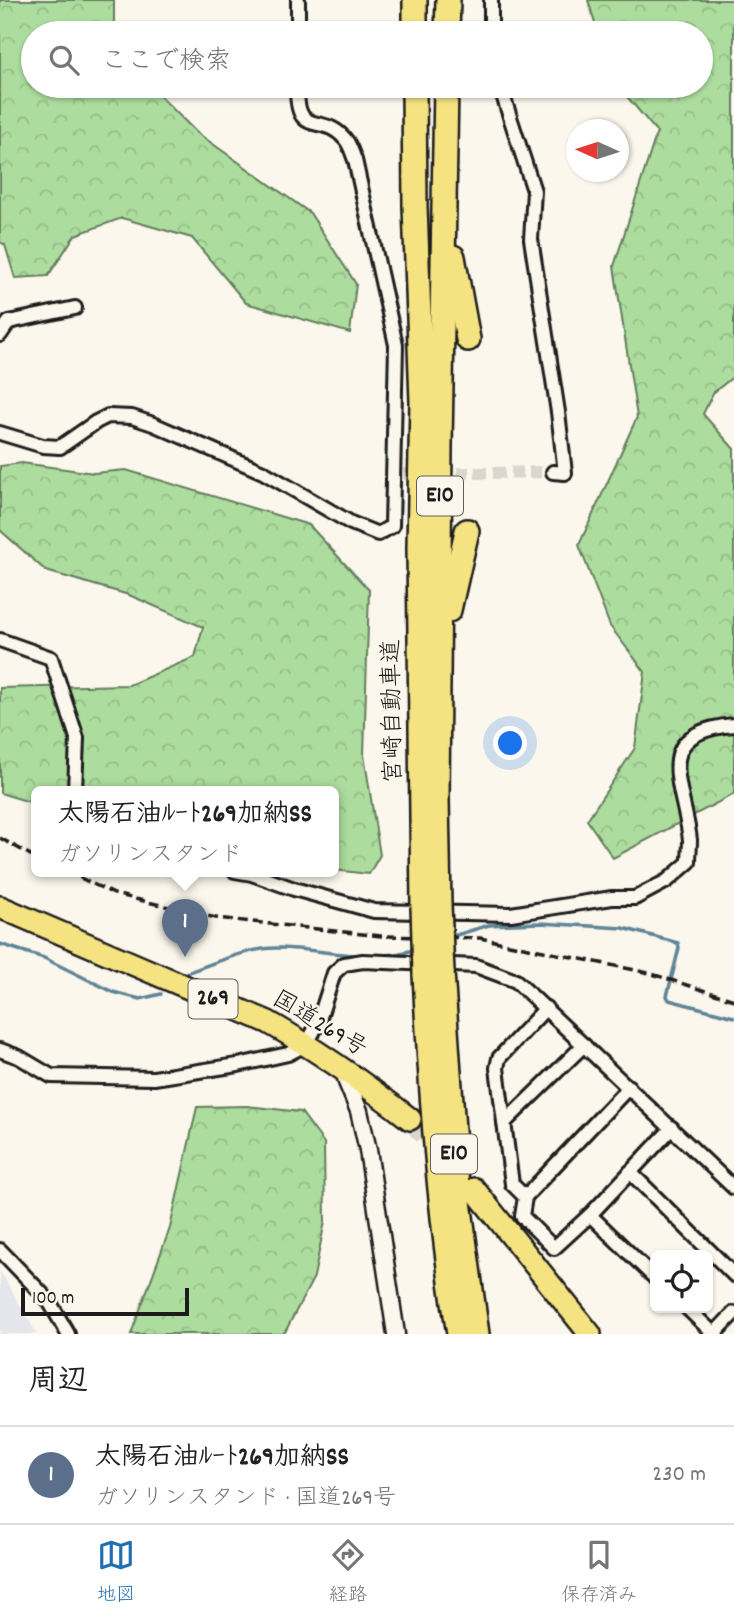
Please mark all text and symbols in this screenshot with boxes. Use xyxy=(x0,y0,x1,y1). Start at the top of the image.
search box xyxy=(21,21,713,98)
icon: search xyxy=(45,41,83,79)
text: ここで検索 xyxy=(101,44,231,81)
north arrow xyxy=(566,119,629,182)
road number: E10 xyxy=(417,476,463,516)
street label: 宮崎自動車道 xyxy=(376,639,412,783)
your location xyxy=(493,726,527,760)
popup xyxy=(31,786,339,877)
text: 太陽石油ﾙｰﾄ269加納SS xyxy=(58,797,312,834)
text: ガソリンスタンド xyxy=(58,840,242,873)
pin: 1 xyxy=(162,899,208,957)
road number: 269 xyxy=(188,980,238,1018)
street label: 国道269号 xyxy=(265,983,373,1067)
road number: E10 xyxy=(431,1134,477,1174)
map controls xyxy=(650,1250,713,1313)
button: locate xyxy=(650,1250,713,1313)
scale bar xyxy=(21,1285,189,1317)
text: 100 m xyxy=(32,1286,74,1313)
text: 周辺 xyxy=(28,1362,88,1405)
text: 太陽石油ﾙｰﾄ269加納SS xyxy=(95,1440,349,1477)
text: 1 xyxy=(48,1459,54,1492)
text: 230 m xyxy=(652,1459,706,1492)
text: ガソリンスタンド · 国道269号 xyxy=(95,1483,396,1516)
tab: 地図 xyxy=(97,1536,135,1610)
tab: 経路 xyxy=(329,1536,367,1610)
tab: 保存済み xyxy=(561,1536,637,1610)

